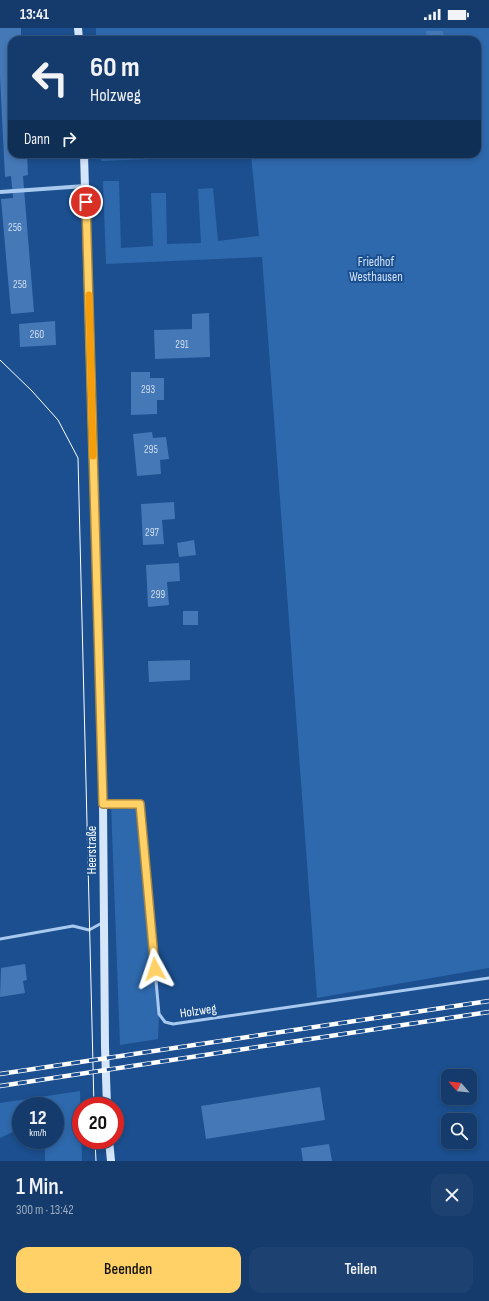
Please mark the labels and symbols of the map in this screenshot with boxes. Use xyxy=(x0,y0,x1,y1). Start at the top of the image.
pin xyxy=(69,185,103,219)
house number: 256 xyxy=(8,221,22,234)
park label: Friedhof Westhausen xyxy=(349,254,403,285)
house number: 258 xyxy=(13,278,27,291)
house number: 260 xyxy=(30,328,44,341)
house number: 291 xyxy=(175,338,189,351)
house number: 293 xyxy=(141,383,155,396)
house number: 295 xyxy=(144,443,158,456)
house number: 297 xyxy=(145,526,159,539)
house number: 299 xyxy=(151,588,165,601)
street label: Heerstraße xyxy=(84,826,100,874)
position arrow xyxy=(134,948,176,990)
street label: Holzweg xyxy=(179,1001,217,1021)
north arrow xyxy=(441,1069,477,1105)
speed limit sign: 20 xyxy=(72,1097,124,1149)

